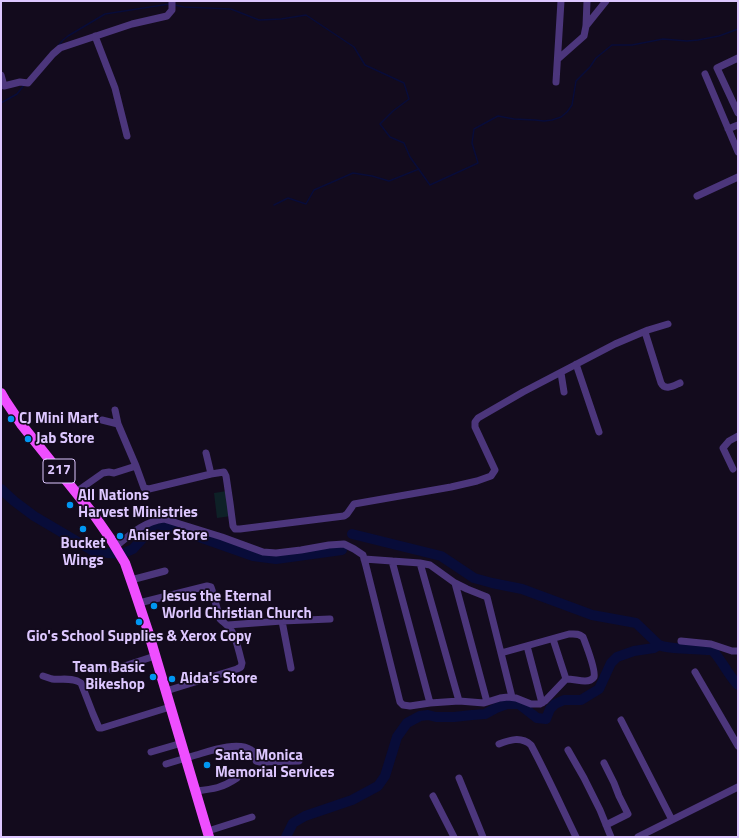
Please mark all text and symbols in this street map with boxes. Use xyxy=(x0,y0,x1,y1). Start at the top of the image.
place label: CJ Mini Mart xyxy=(19,410,99,428)
marker: CJ Mini Mart xyxy=(6,414,16,424)
place label: Jab Store xyxy=(36,430,94,448)
marker: Jab Store xyxy=(23,434,33,444)
road number: 217 xyxy=(43,459,75,483)
place label: All Nations Harvest Ministries xyxy=(78,487,198,522)
marker: All Nations Harvest Ministries xyxy=(65,500,75,510)
marker: Bucket Wings xyxy=(78,524,88,534)
place label: Aniser Store xyxy=(128,527,208,545)
marker: Aniser Store xyxy=(115,531,125,541)
place label: Bucket Wings xyxy=(61,535,105,570)
place label: Jesus the Eternal World Christian Church xyxy=(162,588,312,623)
marker: Jesus the Eternal World Christian Church xyxy=(149,601,159,611)
marker: Gio's School Supplies & Xerox Copy xyxy=(134,617,144,627)
place label: Gio's School Supplies & Xerox Copy xyxy=(27,628,251,646)
place label: Team Basic Bikeshop xyxy=(73,659,145,694)
place label: Aida's Store xyxy=(180,670,257,688)
marker: Team Basic Bikeshop xyxy=(148,672,158,682)
marker: Aida's Store xyxy=(167,674,177,684)
place label: Santa Monica Memorial Services xyxy=(215,747,335,782)
marker: Santa Monica Memorial Services xyxy=(202,760,212,770)

